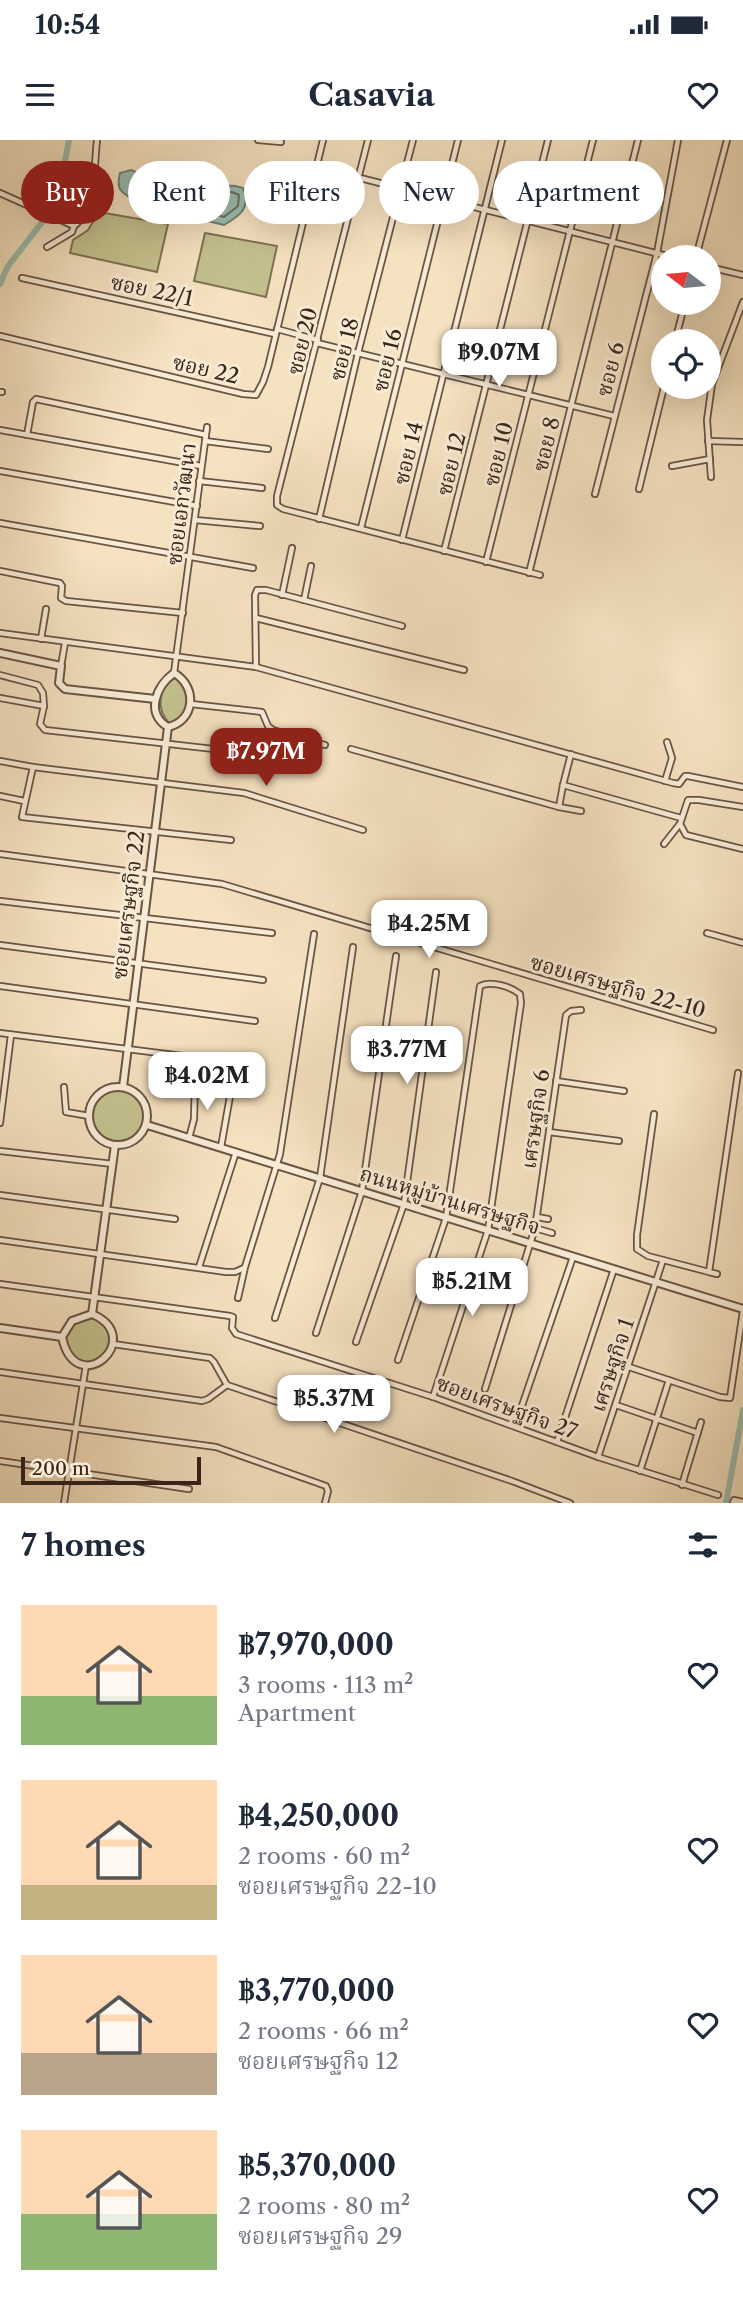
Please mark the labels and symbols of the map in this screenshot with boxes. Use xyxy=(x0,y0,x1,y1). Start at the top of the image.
north arrow xyxy=(651,245,721,315)
street label: ซอย 22/1 xyxy=(108,269,196,311)
street label: ซอย 20 xyxy=(282,305,322,377)
street label: ซอย 18 xyxy=(324,315,364,383)
street label: ซอย 16 xyxy=(367,326,407,394)
pin: ฿9.07M xyxy=(442,330,556,389)
street label: ซอย 6 xyxy=(591,339,629,399)
street label: ซอย 22 xyxy=(170,349,242,389)
street label: ซอย 8 xyxy=(527,414,565,474)
street label: ซอย 14 xyxy=(388,419,428,487)
street label: ซอย 10 xyxy=(478,419,518,489)
street label: ซอย 12 xyxy=(431,430,471,498)
street label: ซอยเอกวัฒนา xyxy=(161,441,201,567)
pin: ฿7.97M xyxy=(209,728,323,788)
street label: ซอยเศรษฐกิจ 22 xyxy=(106,829,150,981)
pin: ฿4.25M xyxy=(372,900,486,960)
street label: ซอยเศรษฐกิจ 22-10 xyxy=(527,949,709,1023)
pin: ฿3.77M xyxy=(350,1026,464,1086)
pin: ฿4.02M xyxy=(150,1052,264,1112)
street label: เศรษฐกิจ 6 xyxy=(516,1067,554,1171)
street label: ถนนหมู่บ้านเศรษฐกิจ xyxy=(356,1161,543,1240)
pin: ฿5.21M xyxy=(415,1258,529,1318)
street label: เศรษฐกิจ 1 xyxy=(585,1315,639,1415)
street label: ซอยเศรษฐกิจ 27 xyxy=(433,1370,582,1444)
pin: ฿5.37M xyxy=(277,1376,391,1435)
scale bar xyxy=(21,1454,201,1486)

